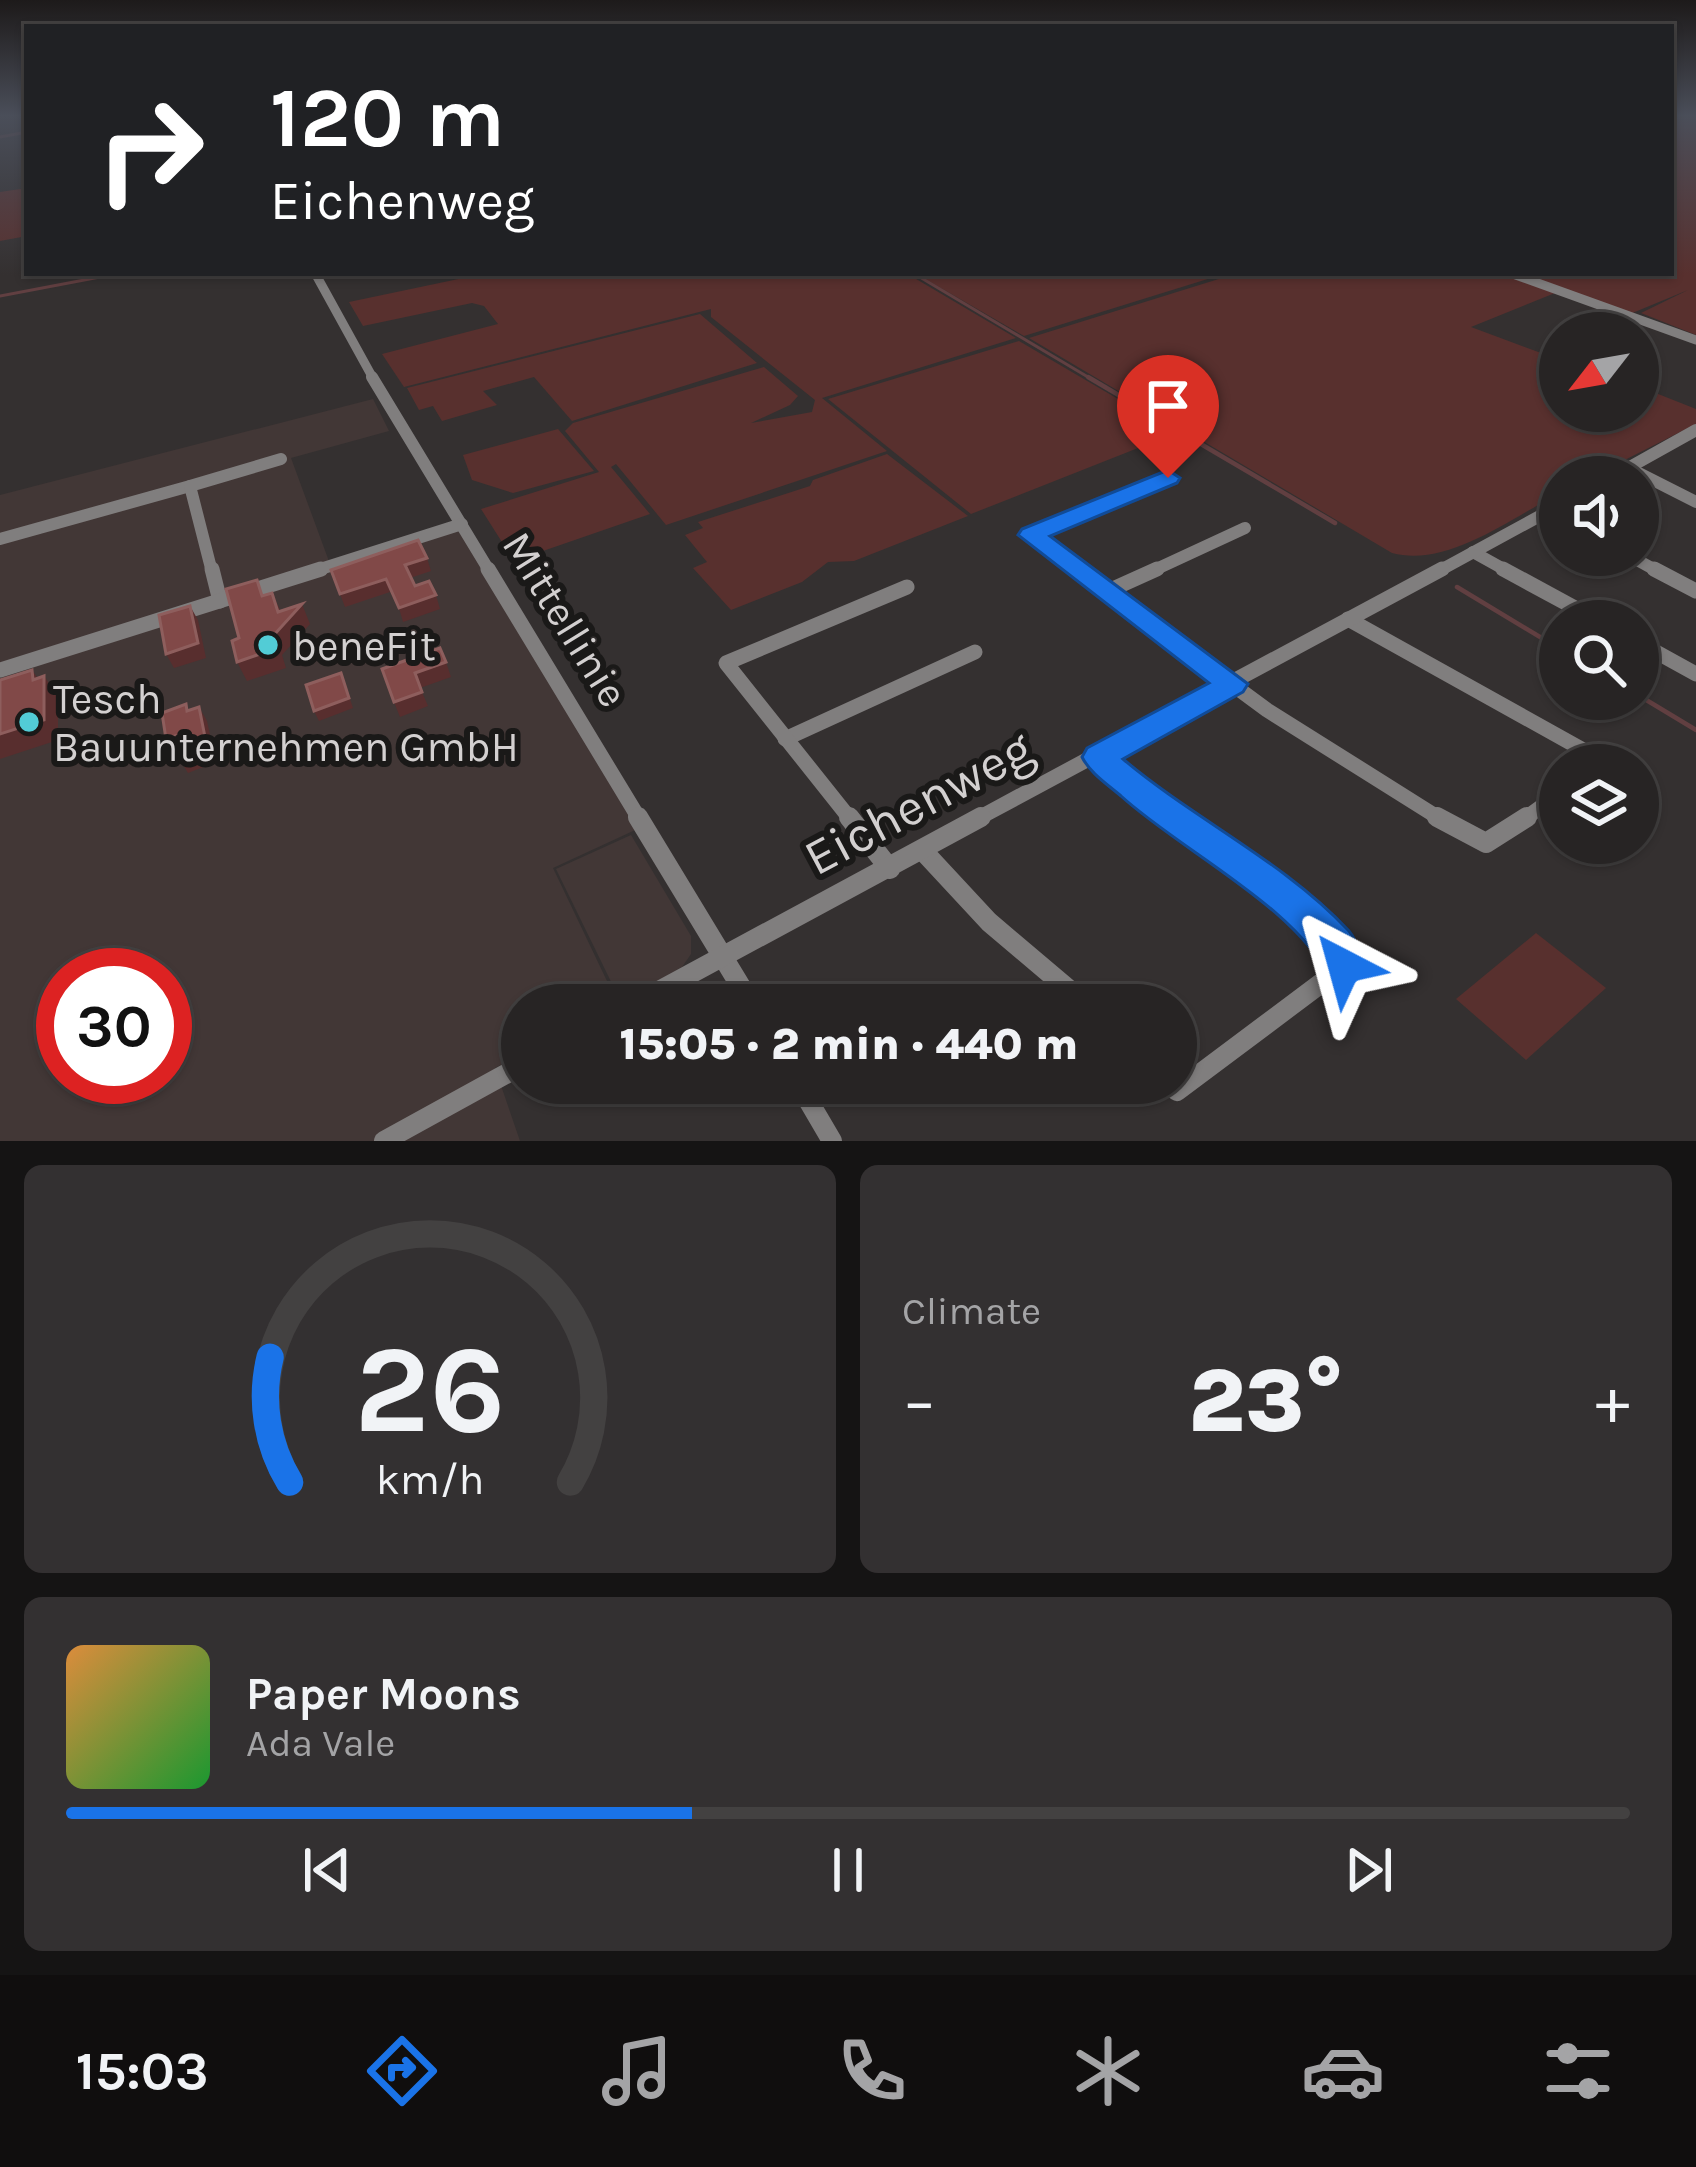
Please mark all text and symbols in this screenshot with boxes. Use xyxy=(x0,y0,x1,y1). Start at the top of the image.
text: 120 m xyxy=(270,69,505,167)
icon: right xyxy=(72,72,228,228)
text: Eichenweg xyxy=(270,169,535,233)
north arrow xyxy=(1539,312,1659,432)
map controls xyxy=(1539,312,1659,864)
pin xyxy=(1117,355,1219,478)
icon: arrive xyxy=(1135,373,1201,439)
button: sound xyxy=(1539,456,1659,576)
street label: Mittellinie xyxy=(492,523,638,716)
button: search xyxy=(1539,600,1659,720)
place label: beneFit xyxy=(292,621,436,671)
marker: beneFit xyxy=(255,632,281,658)
place label: Tesch Bauunternehmen GmbH xyxy=(53,674,519,772)
marker: Tesch Bauunternehmen GmbH xyxy=(16,709,42,735)
street label: Eichenweg xyxy=(794,718,1043,888)
button: layers xyxy=(1539,744,1659,864)
position arrow xyxy=(1281,903,1407,1029)
speed limit sign: 30 xyxy=(36,948,192,1104)
text: 15:05 · 2 min · 440 m xyxy=(620,1018,1078,1070)
text: Climate xyxy=(902,1288,1041,1334)
text: 26 xyxy=(354,1317,506,1462)
text: 23° xyxy=(1188,1348,1344,1454)
text: − xyxy=(902,1362,937,1440)
text: + xyxy=(1595,1362,1630,1440)
text: km/h xyxy=(376,1455,484,1505)
text: Paper Moons xyxy=(246,1668,521,1720)
text: Ada Vale xyxy=(246,1720,395,1766)
icon: previous xyxy=(294,1837,360,1903)
icon: pause xyxy=(815,1837,881,1903)
icon: next xyxy=(1336,1837,1402,1903)
icon: directions xyxy=(360,2029,444,2113)
icon: music xyxy=(595,2029,679,2113)
icon: phone xyxy=(830,2029,914,2113)
icon: climate xyxy=(1066,2029,1150,2113)
icon: car xyxy=(1301,2029,1385,2113)
icon: filters xyxy=(1536,2029,1620,2113)
text: 15:03 xyxy=(76,2039,209,2103)

